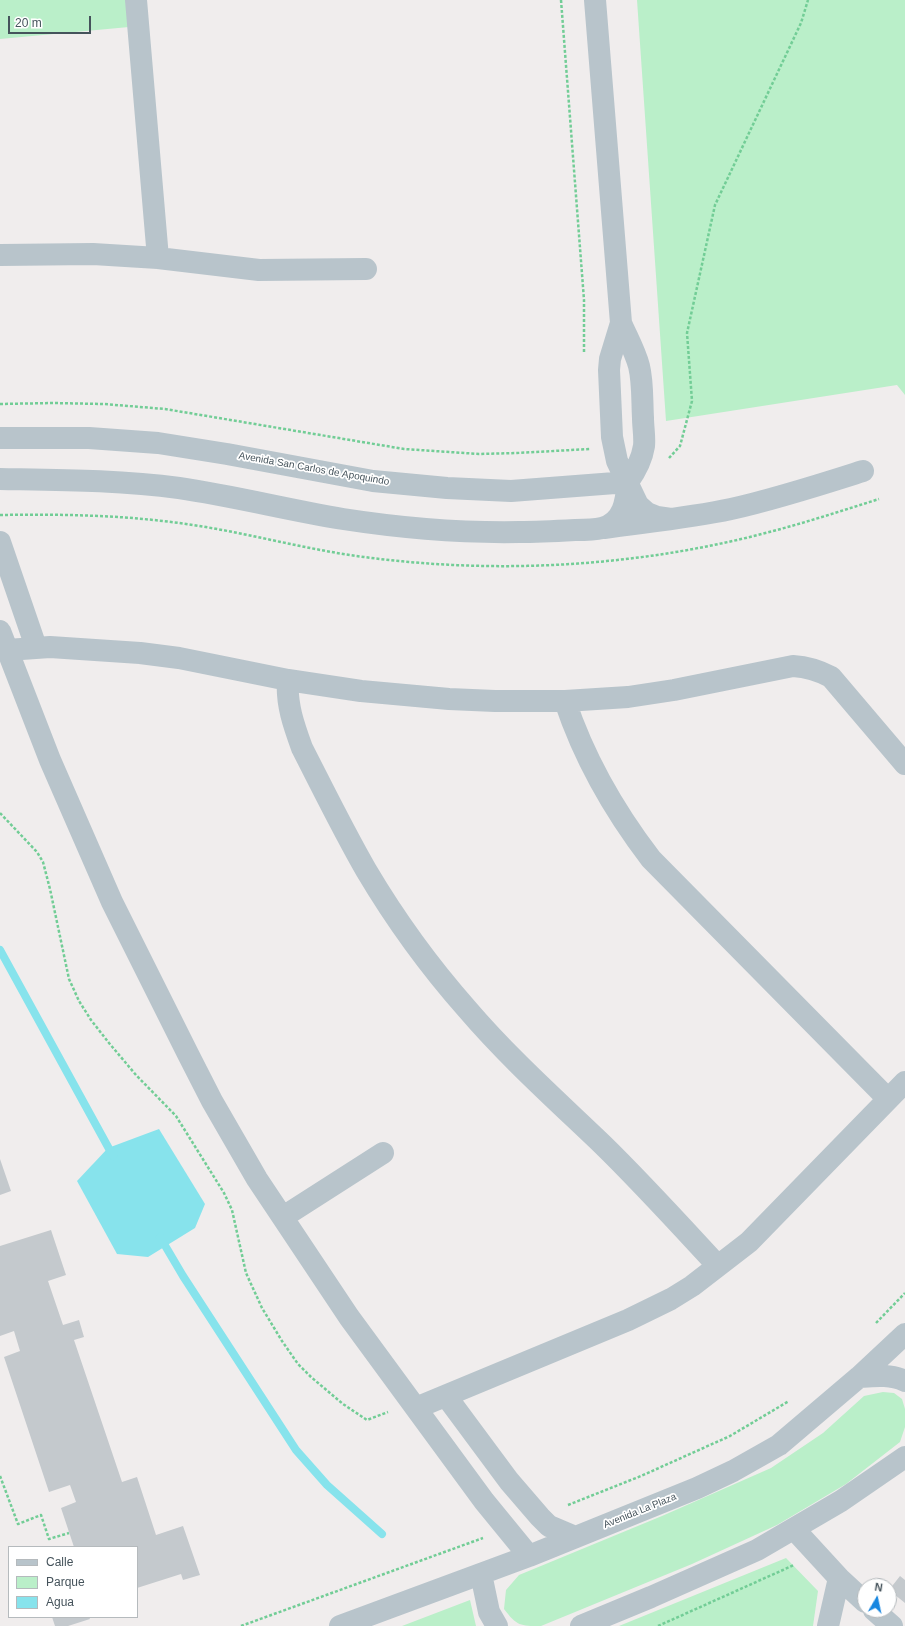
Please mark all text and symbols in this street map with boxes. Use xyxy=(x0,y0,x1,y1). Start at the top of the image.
scale bar xyxy=(10,8,93,34)
text: 20 m xyxy=(15,16,42,30)
street label: Avenida San Carlos de Apoquindo xyxy=(238,450,390,488)
street label: Avenida La Plaza xyxy=(602,1491,678,1531)
legend xyxy=(8,1546,138,1618)
text: Calle xyxy=(46,1555,73,1569)
text: Parque xyxy=(46,1575,85,1589)
north arrow xyxy=(857,1578,897,1618)
text: N xyxy=(874,1581,884,1594)
text: Agua xyxy=(46,1595,74,1609)

